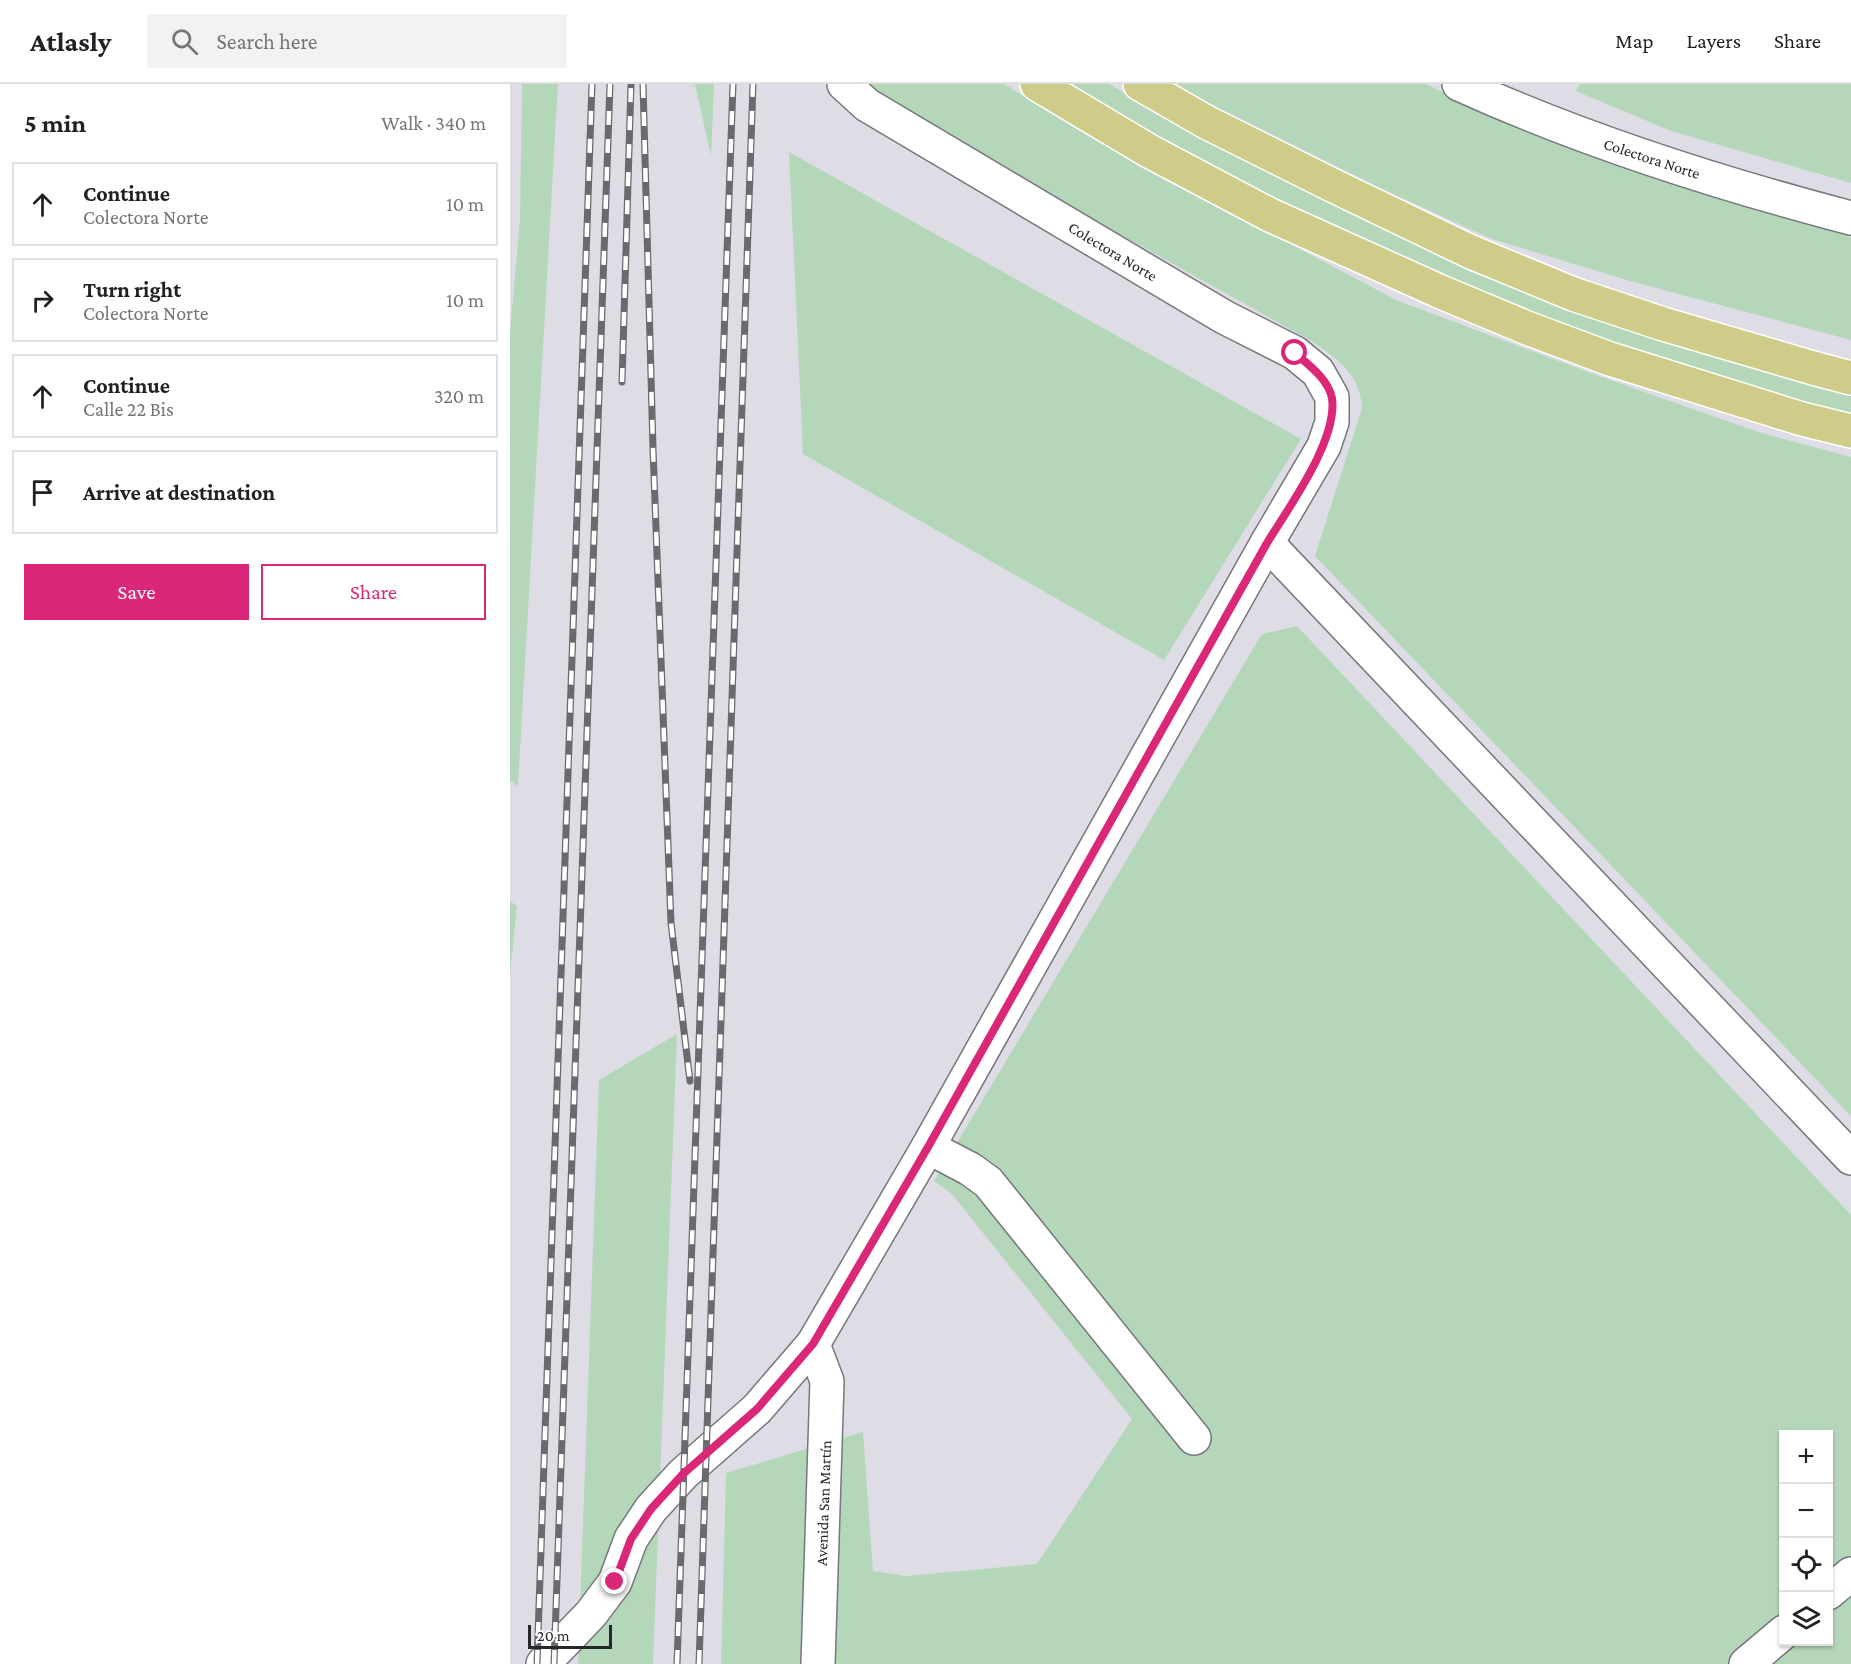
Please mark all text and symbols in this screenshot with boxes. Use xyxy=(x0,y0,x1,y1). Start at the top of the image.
search box xyxy=(147,14,567,68)
icon: search xyxy=(168,25,201,58)
text: Atlasly xyxy=(30,26,111,57)
text: Search here xyxy=(216,29,317,54)
text: Map xyxy=(1615,29,1654,53)
text: Layers xyxy=(1687,29,1741,53)
text: Share xyxy=(1774,29,1821,53)
text: 5 min xyxy=(24,109,86,138)
text: Walk · 340 m xyxy=(381,112,486,134)
street label: Colectora Norte xyxy=(1602,135,1702,182)
text: Continue xyxy=(83,181,170,206)
icon: ahead xyxy=(26,188,59,221)
text: 10 m xyxy=(446,193,484,215)
text: Colectora Norte xyxy=(83,206,208,228)
street label: Colectora Norte xyxy=(1065,218,1160,285)
text: Turn right xyxy=(83,277,181,302)
icon: right xyxy=(26,284,59,317)
text: 10 m xyxy=(446,289,484,311)
text: Colectora Norte xyxy=(83,302,208,324)
route start xyxy=(1281,339,1307,365)
text: Continue xyxy=(83,373,170,398)
icon: ahead xyxy=(26,380,59,413)
text: 320 m xyxy=(434,385,484,407)
text: Calle 22 Bis xyxy=(83,398,174,420)
icon: arrive xyxy=(26,476,59,509)
text: Arrive at destination xyxy=(83,480,275,505)
button: Save xyxy=(24,564,249,620)
button: Share xyxy=(261,564,486,620)
map controls xyxy=(1779,1430,1833,1646)
button: + xyxy=(1779,1430,1833,1484)
street label: Avenida San Martín xyxy=(813,1440,834,1566)
button: − xyxy=(1779,1484,1833,1538)
button: locate xyxy=(1779,1538,1833,1592)
route end xyxy=(601,1568,627,1594)
button: layers xyxy=(1779,1592,1833,1646)
scale bar xyxy=(528,1622,612,1650)
text: 20 m xyxy=(537,1627,570,1644)

